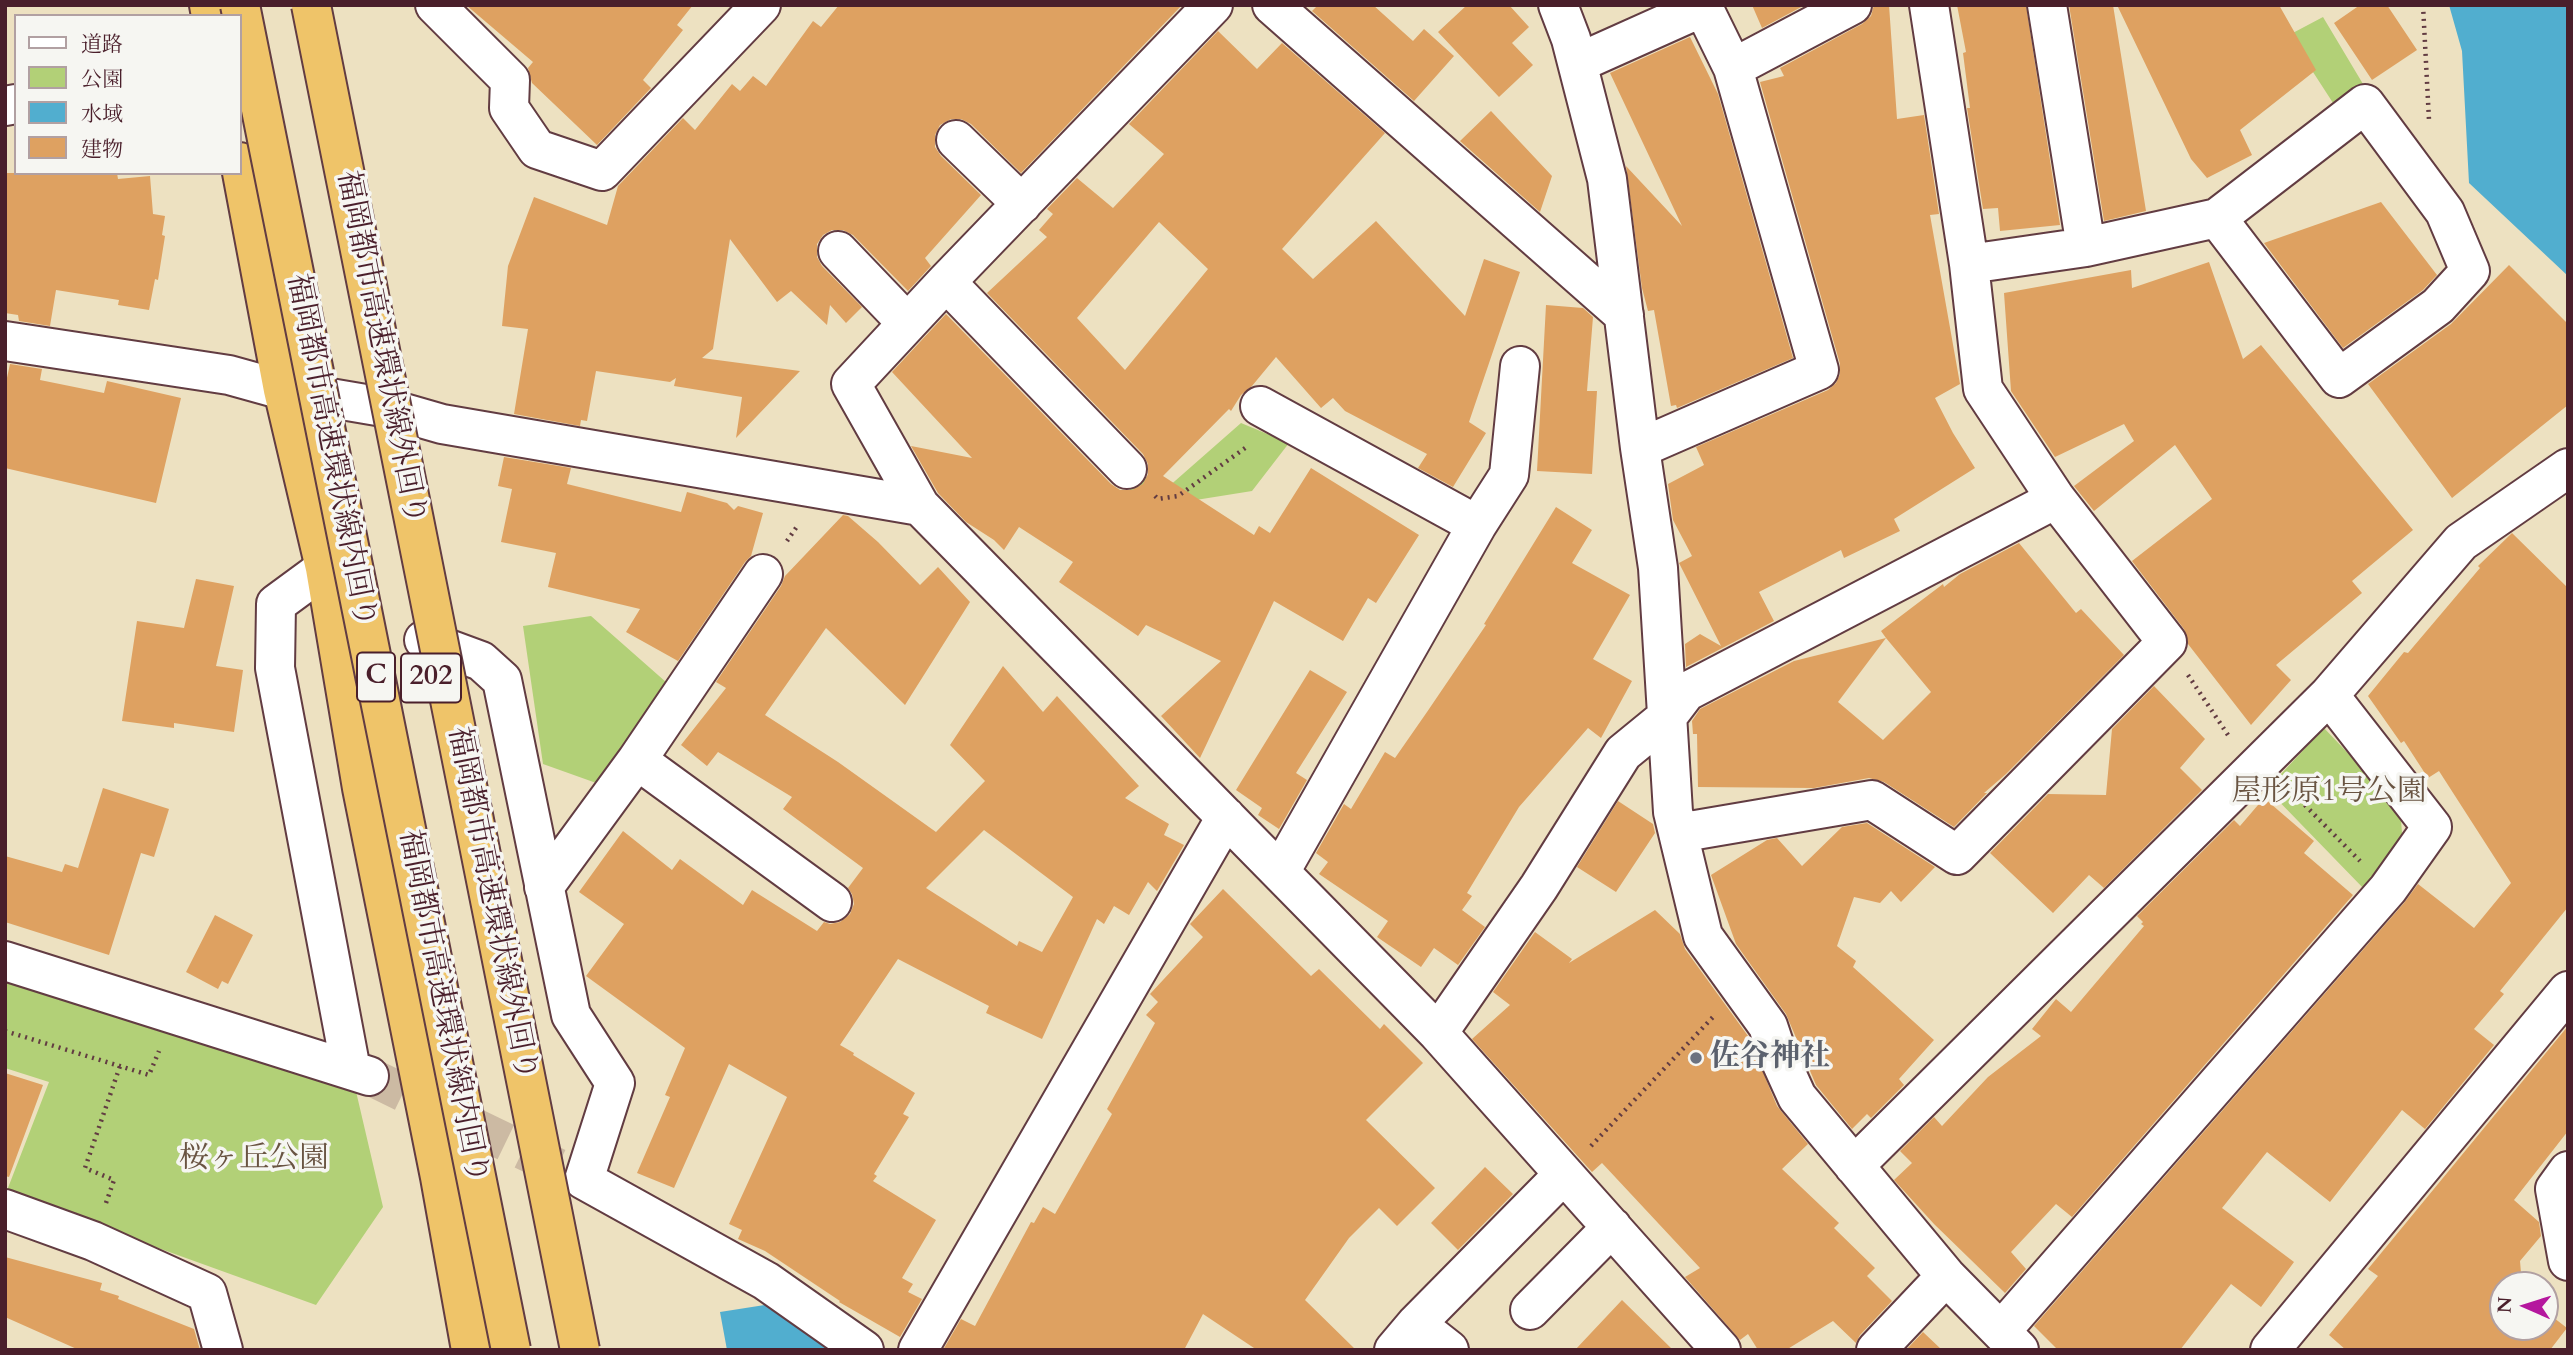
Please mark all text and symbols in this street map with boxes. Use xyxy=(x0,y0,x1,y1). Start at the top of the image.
legend xyxy=(14,14,242,175)
text: 道路 xyxy=(81,30,123,59)
text: 公園 xyxy=(81,65,123,94)
text: 水域 xyxy=(81,100,123,129)
text: 建物 xyxy=(81,135,123,164)
street label: 福岡都市高速環状線外回り xyxy=(328,168,432,528)
street label: 福岡都市高速環状線内回り xyxy=(278,271,382,631)
road number: C xyxy=(357,652,395,702)
road number: 202 xyxy=(401,654,461,702)
street label: 福岡都市高速環状線外回り xyxy=(439,724,543,1084)
park label: 屋形原1号公園 xyxy=(2231,775,2427,811)
street label: 福岡都市高速環状線内回り xyxy=(390,827,494,1187)
place label: 佐谷神社 xyxy=(1710,1040,1830,1076)
marker: 佐谷神社 xyxy=(1688,1050,1704,1066)
park label: 桜ヶ丘公園 xyxy=(179,1142,329,1178)
north arrow xyxy=(2489,1271,2559,1341)
text: N xyxy=(2492,1296,2518,1314)

